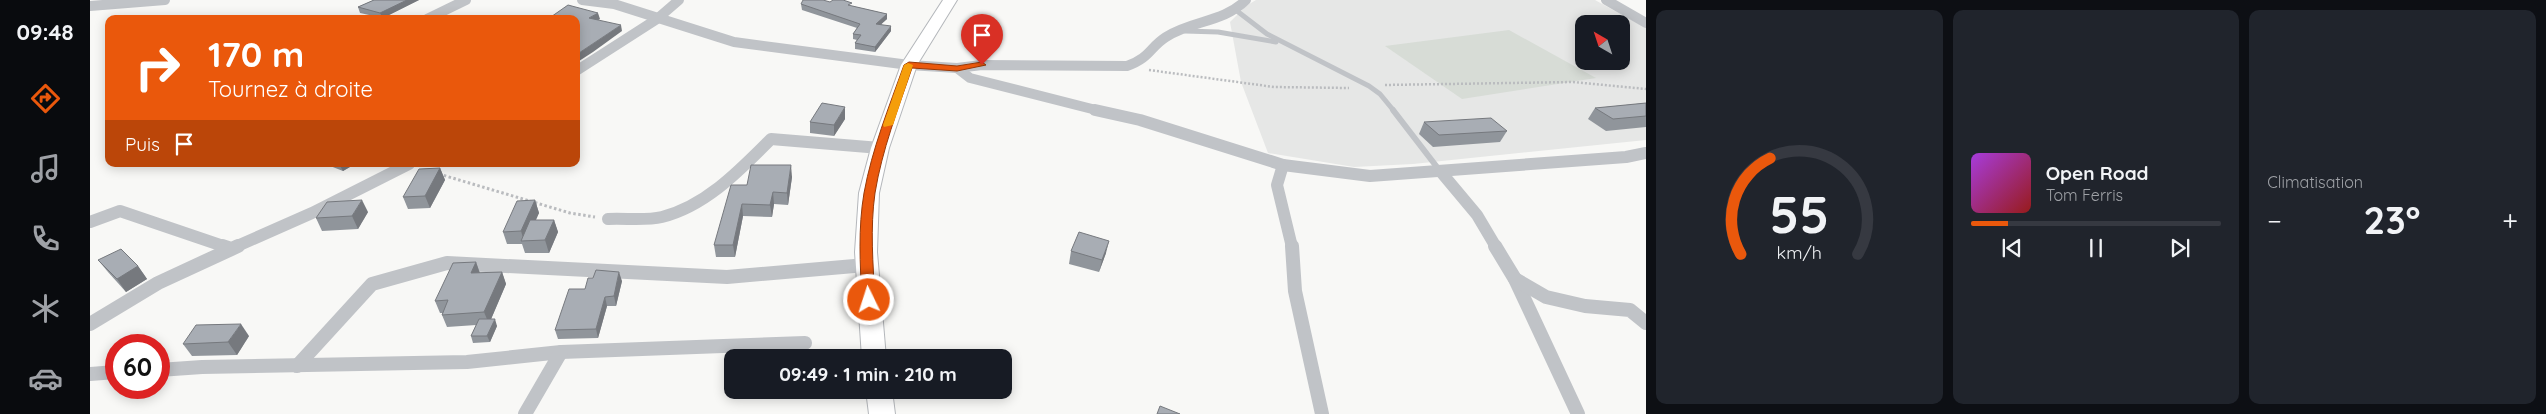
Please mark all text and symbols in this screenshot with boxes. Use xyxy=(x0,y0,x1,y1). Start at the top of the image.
pin xyxy=(961,14,1003,65)
north arrow xyxy=(1575,15,1630,70)
map controls xyxy=(1575,15,1630,70)
text: 09:48 xyxy=(16,18,74,46)
icon: arrive xyxy=(968,21,996,49)
text: 170 m xyxy=(208,32,304,76)
icon: right xyxy=(125,35,190,100)
text: Tournez à droite xyxy=(208,75,373,103)
icon: directions xyxy=(28,81,63,116)
icon: arrive xyxy=(170,130,198,158)
text: Puis xyxy=(125,132,160,156)
icon: music xyxy=(28,151,63,186)
text: Open Road xyxy=(2046,161,2149,185)
text: Climatisation xyxy=(2267,172,2363,192)
text: 55 xyxy=(1769,181,1829,246)
text: Tom Ferris xyxy=(2046,185,2123,205)
text: 23° xyxy=(2364,196,2421,244)
text: − xyxy=(2267,203,2282,238)
text: + xyxy=(2502,203,2518,238)
icon: phone xyxy=(28,221,63,256)
icon: previous xyxy=(1998,234,2026,262)
icon: pause xyxy=(2082,234,2110,262)
icon: next xyxy=(2166,234,2194,262)
text: km/h xyxy=(1777,241,1822,263)
position arrow xyxy=(842,273,894,325)
icon: climate xyxy=(28,291,63,326)
speed limit sign: 60 xyxy=(105,334,170,399)
icon: car xyxy=(28,361,63,396)
text: 09:49 · 1 min · 210 m xyxy=(779,362,957,386)

